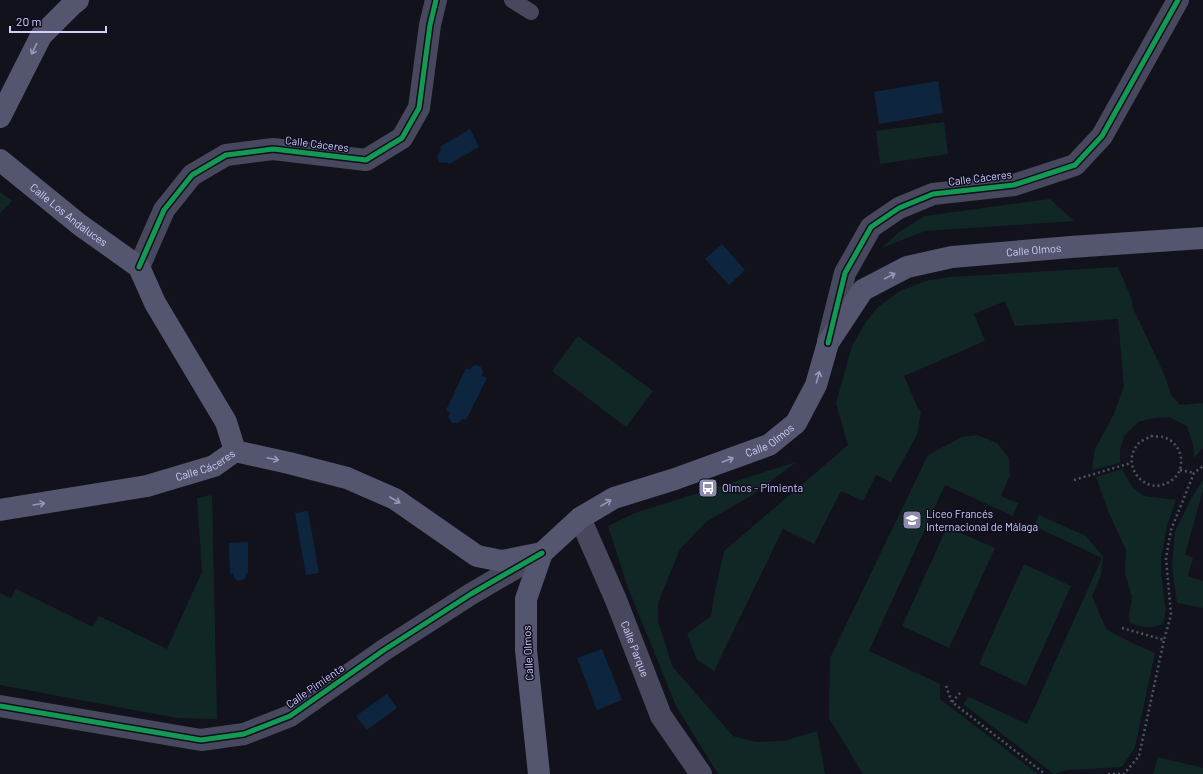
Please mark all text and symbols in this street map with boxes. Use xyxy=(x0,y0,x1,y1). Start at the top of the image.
scale bar xyxy=(10,8,106,34)
text: 20 m xyxy=(16,14,42,28)
one-way arrow xyxy=(30,43,37,55)
street label: Calle Cáceres xyxy=(284,133,350,154)
street label: Calle Cáceres xyxy=(947,167,1013,188)
street label: Calle Los Andaluces xyxy=(28,180,110,249)
street label: Calle Olmos xyxy=(1006,241,1062,258)
one-way arrow xyxy=(884,271,896,279)
one-way arrow xyxy=(815,371,822,384)
street label: Calle Olmos xyxy=(743,420,796,459)
street label: Calle Cáceres xyxy=(174,446,237,483)
one-way arrow xyxy=(266,456,279,464)
one-way arrow xyxy=(721,456,734,463)
bus stop icon: Olmos - Pimienta xyxy=(697,477,719,499)
place label: Olmos - Pimienta xyxy=(722,481,803,494)
one-way arrow xyxy=(389,496,401,504)
one-way arrow xyxy=(32,499,45,507)
one-way arrow xyxy=(600,499,611,507)
place label: Liceo Francés Internacional de Málaga xyxy=(926,507,1038,533)
school or university icon: Liceo Francés Internacional de Málaga xyxy=(901,509,923,531)
street label: Calle Parque xyxy=(619,619,652,679)
street label: Calle Olmos xyxy=(520,625,535,681)
street label: Calle Pimienta xyxy=(283,661,346,710)

